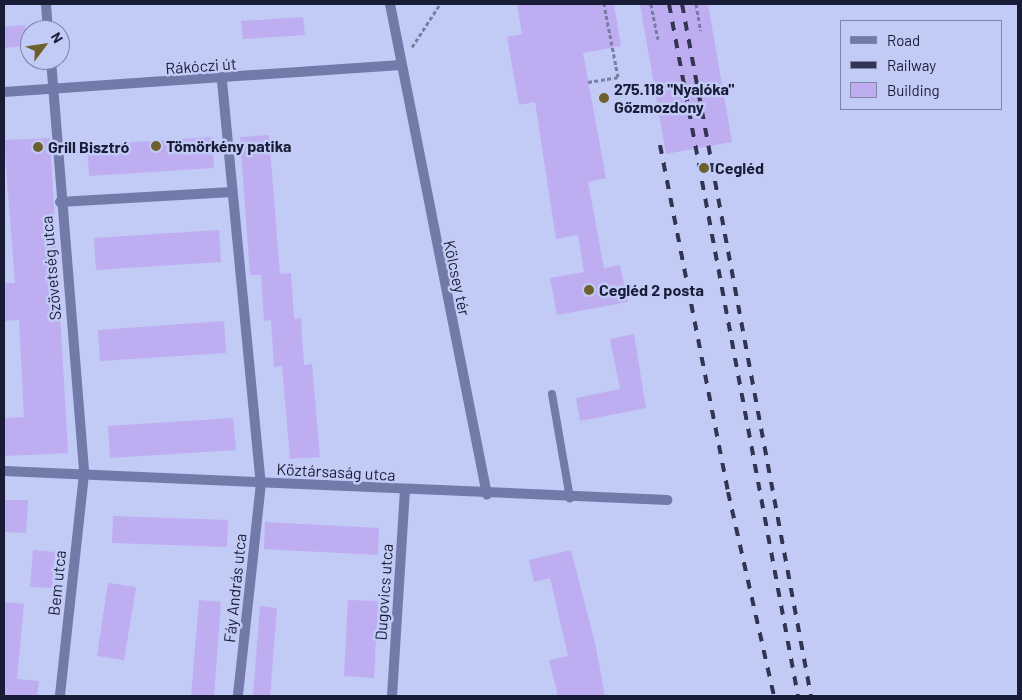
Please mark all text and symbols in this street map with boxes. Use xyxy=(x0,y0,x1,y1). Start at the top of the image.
north arrow xyxy=(20,20,70,70)
legend xyxy=(840,20,1002,110)
text: N xyxy=(48,29,67,46)
text: Road xyxy=(887,31,920,49)
street label: Rákóczi út xyxy=(165,54,237,78)
text: Railway xyxy=(887,56,936,74)
place label: 275.118 "Nyalóka" Gőzmozdony xyxy=(614,79,734,117)
text: Building xyxy=(887,81,940,99)
marker: 275.118 "Nyalóka" Gőzmozdony xyxy=(598,92,610,104)
place label: Tömörkény patika xyxy=(166,136,291,156)
place label: Grill Bisztró xyxy=(48,137,129,157)
marker: Tömörkény patika xyxy=(150,140,162,152)
marker: Grill Bisztró xyxy=(32,141,44,153)
place label: Cegléd xyxy=(715,158,764,178)
marker: Cegléd xyxy=(697,161,711,175)
street label: Szövetség utca xyxy=(37,215,65,321)
street label: Kölcsey tér xyxy=(440,239,474,317)
place label: Cegléd 2 posta xyxy=(599,280,704,300)
marker: Cegléd 2 posta xyxy=(583,284,595,296)
street label: Köztársaság utca xyxy=(276,459,396,485)
street label: Fáy András utca xyxy=(220,532,250,644)
street label: Dugovics utca xyxy=(371,543,397,641)
street label: Bem utca xyxy=(44,549,70,617)

